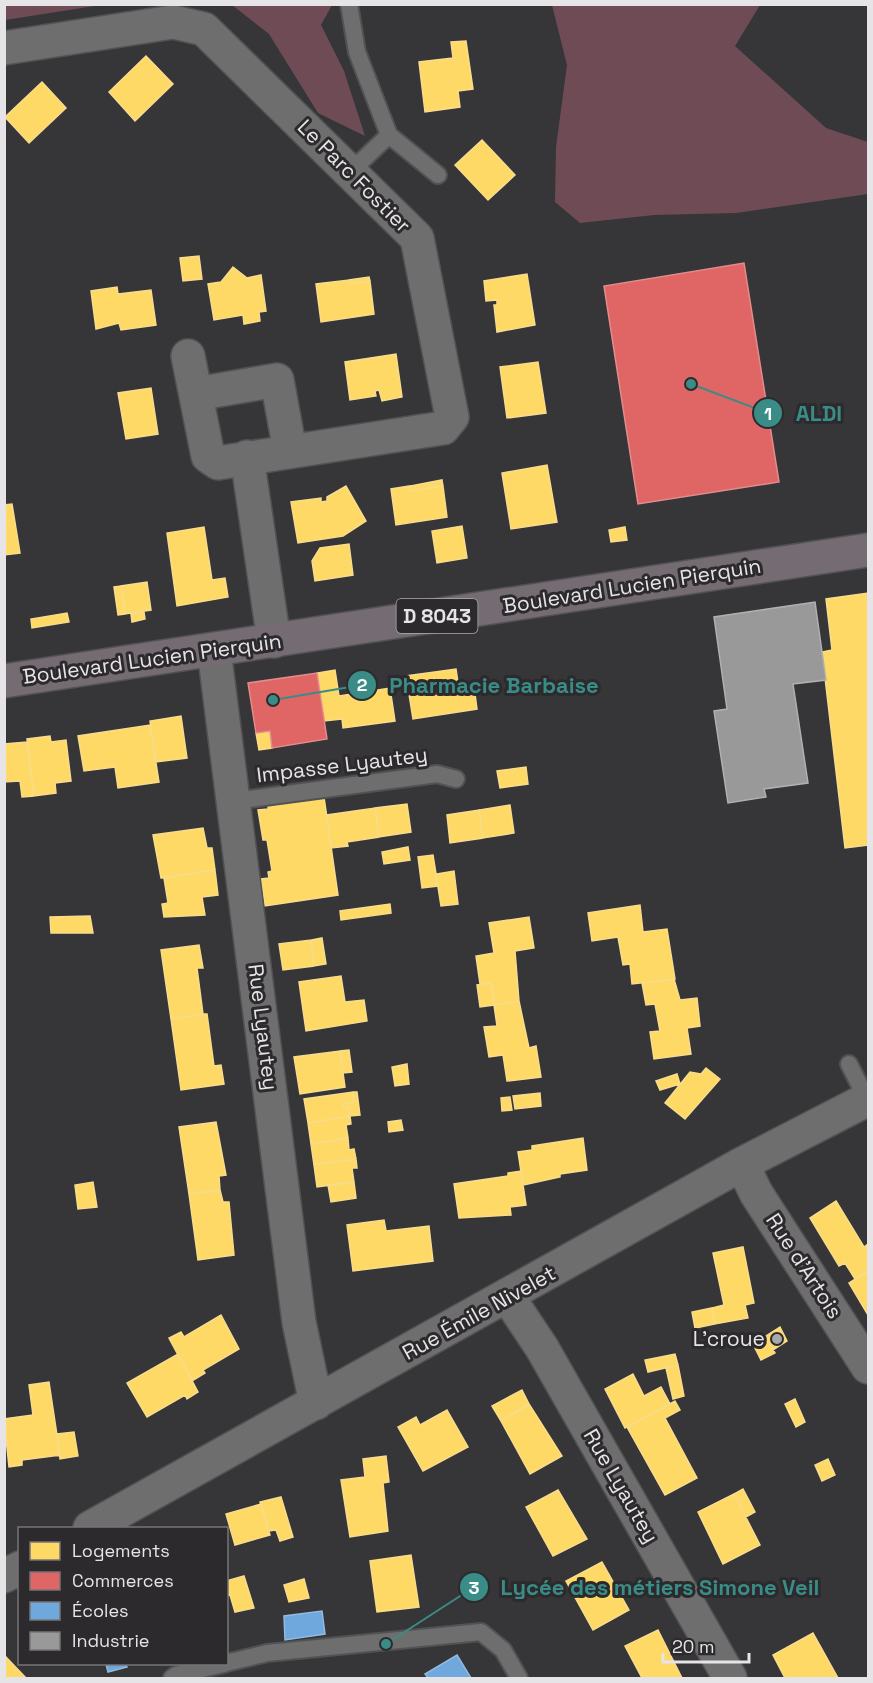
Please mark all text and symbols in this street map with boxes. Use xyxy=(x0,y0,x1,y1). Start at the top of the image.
street label: Le Parc Fostier xyxy=(292,113,417,238)
callout: ALDI xyxy=(753,393,854,433)
text: ALDI xyxy=(796,399,842,427)
text: 1 xyxy=(764,402,772,425)
street label: Boulevard Lucien Pierquin xyxy=(501,552,763,619)
road number: D 8043 xyxy=(396,599,478,633)
street label: Boulevard Lucien Pierquin xyxy=(21,627,283,690)
callout: Pharmacie Barbaise xyxy=(347,665,611,705)
text: Pharmacie Barbaise xyxy=(389,671,599,699)
text: 2 xyxy=(357,673,368,696)
street label: Impasse Lyautey xyxy=(255,741,429,788)
street label: Rue Lyautey xyxy=(242,962,285,1092)
street label: Rue d'Artois xyxy=(760,1208,849,1324)
street label: Rue Émile Nivelet xyxy=(397,1259,560,1366)
place label: L'croue xyxy=(693,1325,765,1352)
marker: L'croue xyxy=(770,1332,784,1346)
street label: Rue Lyautey xyxy=(578,1424,665,1548)
legend xyxy=(18,1527,228,1665)
text: Logements xyxy=(72,1539,170,1562)
callout: Lycée des métiers Simone Veil xyxy=(459,1567,832,1607)
text: Commerces xyxy=(72,1569,174,1592)
text: Lycée des métiers Simone Veil xyxy=(501,1573,819,1601)
text: 3 xyxy=(469,1576,480,1599)
text: Écoles xyxy=(72,1599,129,1622)
scale bar xyxy=(663,1626,748,1664)
text: Industrie xyxy=(72,1629,149,1652)
text: 20 m xyxy=(672,1635,715,1658)

